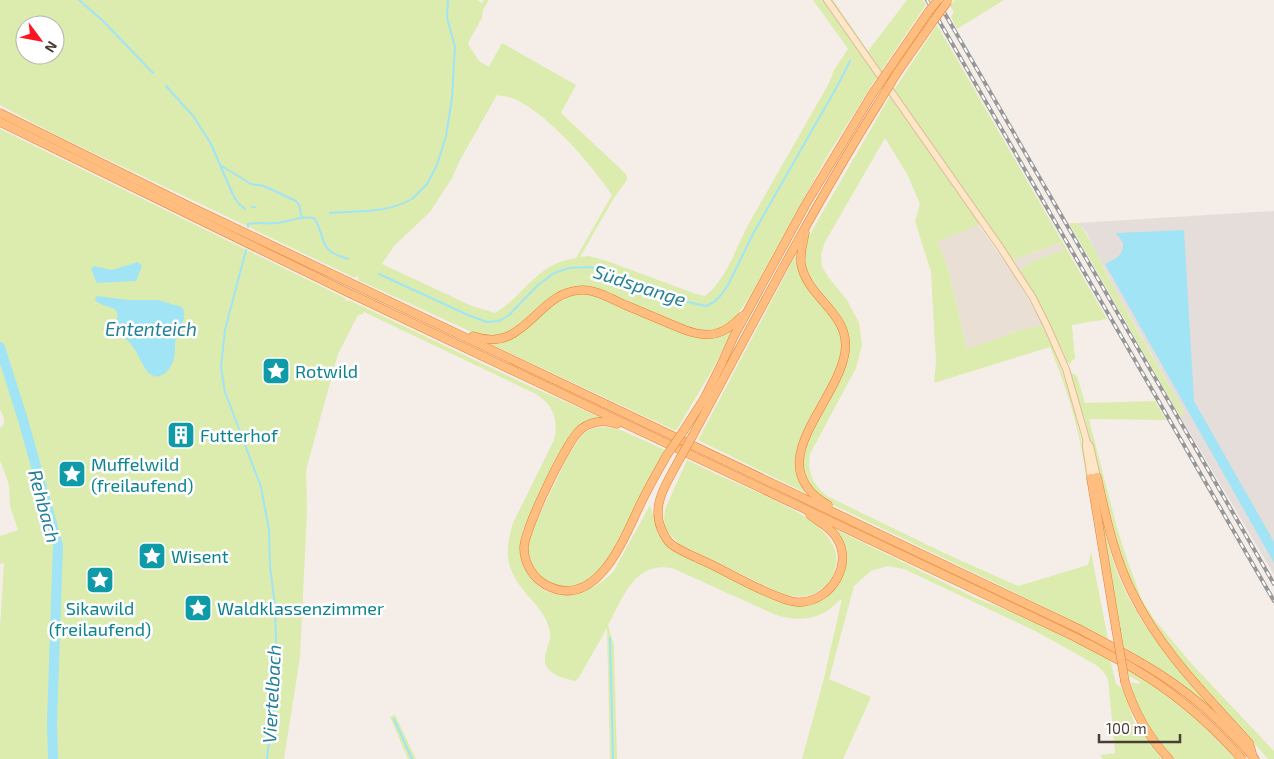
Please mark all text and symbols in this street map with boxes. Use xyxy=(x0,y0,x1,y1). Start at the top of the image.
north arrow xyxy=(15,15,65,65)
text: N xyxy=(42,38,61,56)
water label: Südspange xyxy=(591,259,689,311)
water label: Ententeich xyxy=(105,317,197,340)
place icon: Rotwild xyxy=(261,356,291,386)
place label: Rotwild xyxy=(295,360,358,382)
building icon: Futterhof xyxy=(166,420,196,450)
place label: Futterhof xyxy=(200,424,279,446)
place label: Muffelwild (freilaufend) xyxy=(91,453,193,496)
place icon: Muffelwild (freilaufend) xyxy=(57,459,87,489)
water label: Rehbach xyxy=(24,467,66,545)
place icon: Wisent xyxy=(137,541,167,571)
place label: Wisent xyxy=(171,545,229,567)
place icon: Sikawild (freilaufend) xyxy=(85,565,115,595)
place icon: Waldklassenzimmer xyxy=(183,593,213,623)
place label: Sikawild (freilaufend) xyxy=(49,597,151,640)
place label: Waldklassenzimmer xyxy=(217,597,384,619)
water label: Viertelbach xyxy=(257,644,285,744)
scale bar xyxy=(1099,712,1180,744)
text: 100 m xyxy=(1106,719,1147,737)

